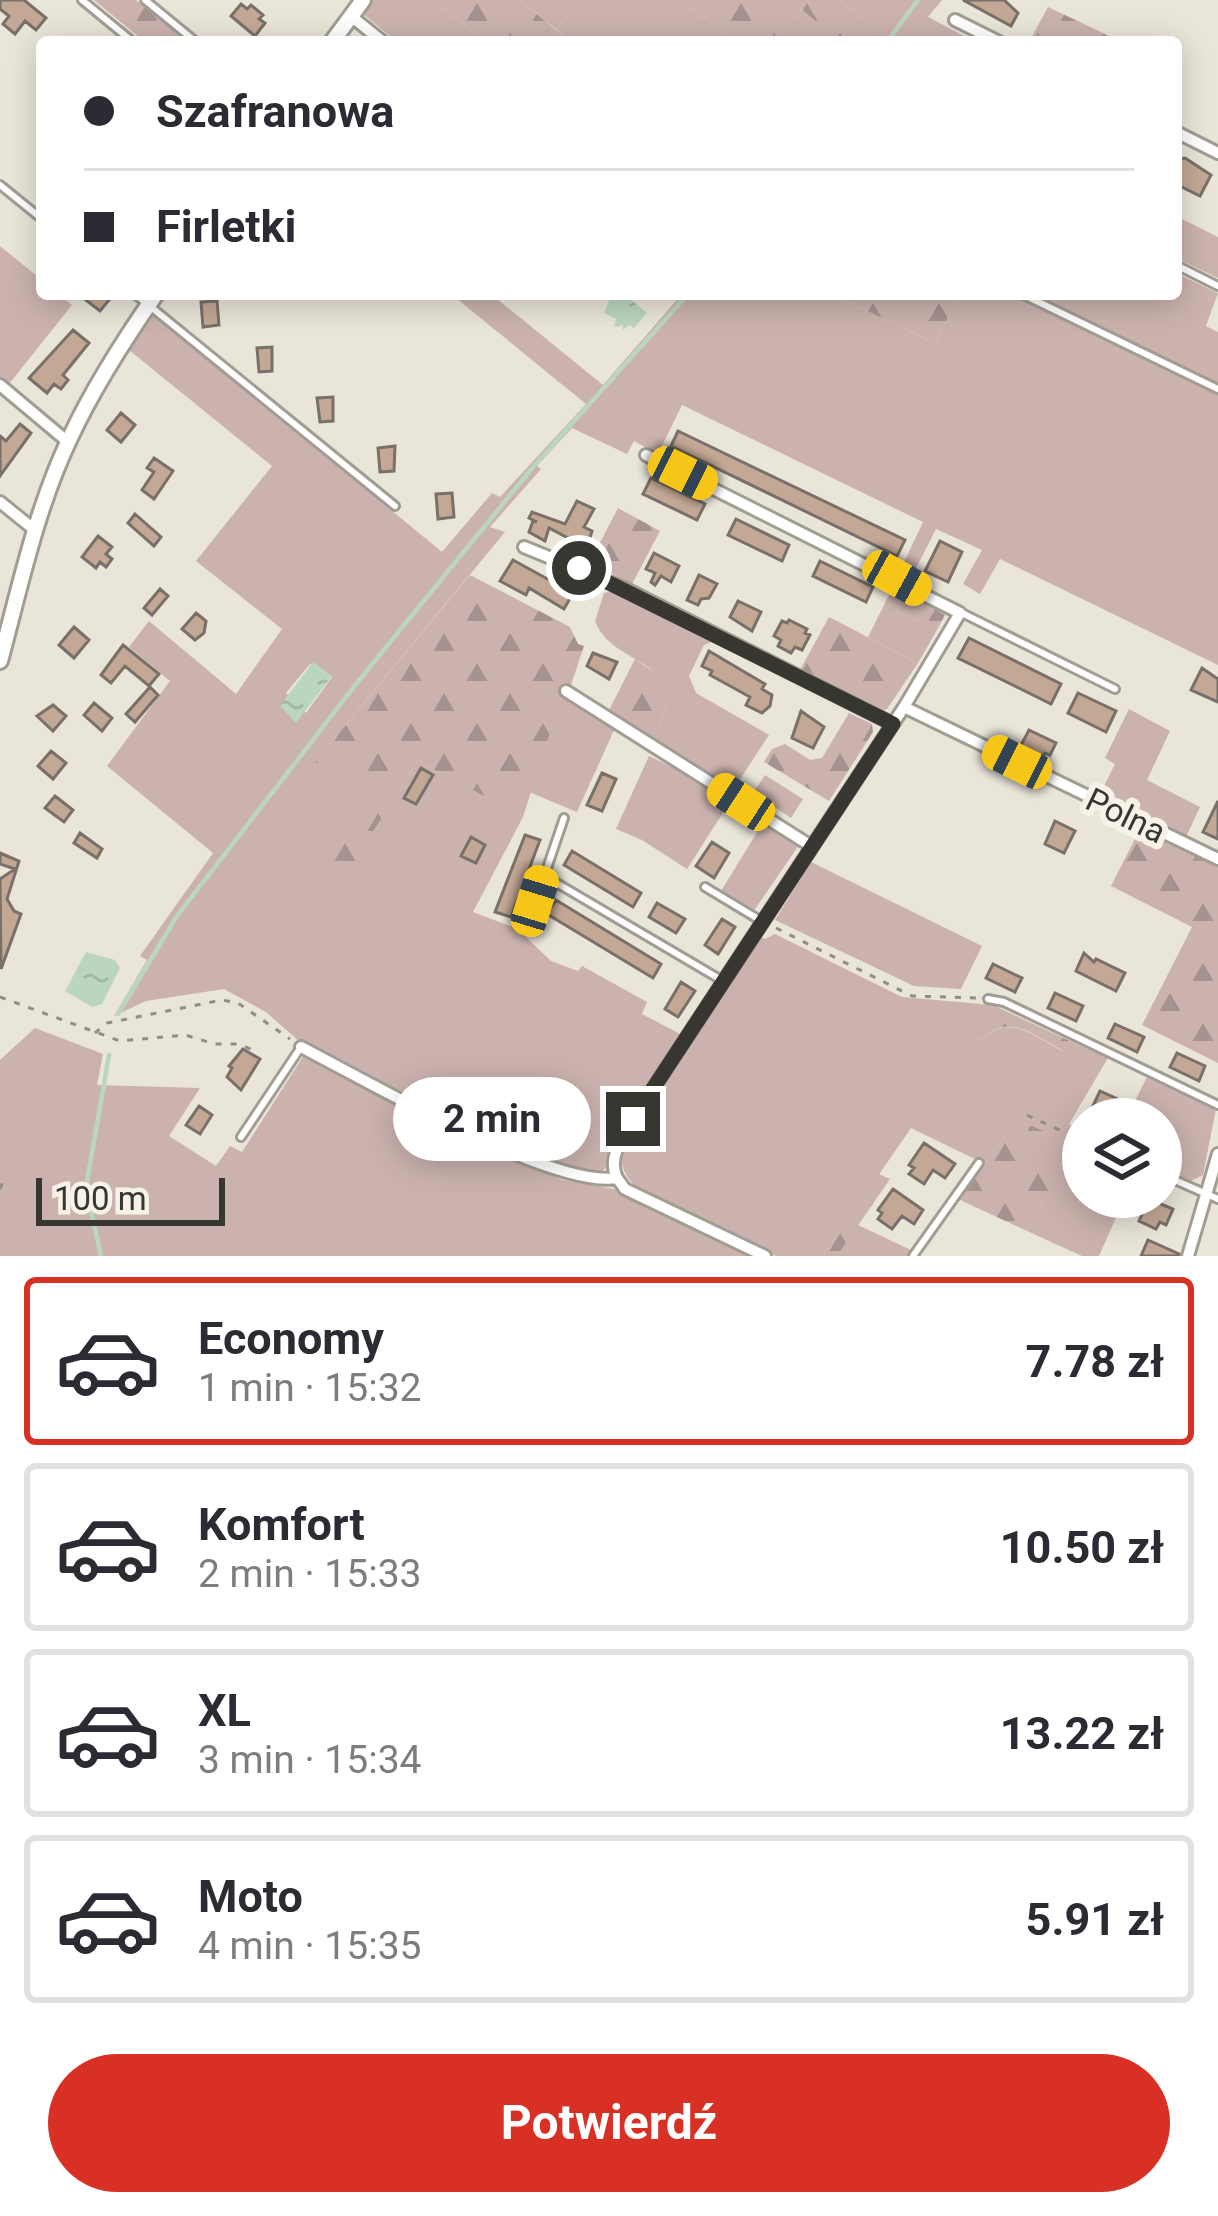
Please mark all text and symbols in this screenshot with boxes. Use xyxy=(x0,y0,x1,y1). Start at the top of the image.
text: Szafranowa xyxy=(156,85,394,138)
text: Firletki xyxy=(156,200,296,253)
car xyxy=(643,441,723,505)
route start xyxy=(552,541,606,595)
car xyxy=(857,545,937,611)
car xyxy=(977,730,1057,794)
car xyxy=(701,767,781,837)
street label: Polna xyxy=(1080,780,1172,851)
car xyxy=(507,861,563,941)
callout: 2 min xyxy=(393,1077,591,1161)
route end xyxy=(606,1092,660,1146)
text: 2 min xyxy=(443,1096,541,1142)
map controls xyxy=(1062,1098,1182,1218)
button: layers xyxy=(1062,1098,1182,1218)
scale bar xyxy=(36,1172,225,1225)
text: 100 m xyxy=(54,1179,147,1218)
icon: car xyxy=(54,1307,162,1415)
text: Economy xyxy=(198,1312,384,1365)
text: 7.78 zł xyxy=(1026,1335,1164,1388)
text: 1 min · 15:32 xyxy=(198,1365,421,1411)
icon: car xyxy=(54,1493,162,1601)
text: Komfort xyxy=(198,1498,365,1551)
text: 10.50 zł xyxy=(1000,1521,1164,1574)
text: 2 min · 15:33 xyxy=(198,1551,421,1597)
icon: car xyxy=(54,1679,162,1787)
text: XL xyxy=(198,1684,251,1737)
text: 13.22 zł xyxy=(1000,1707,1164,1760)
text: 3 min · 15:34 xyxy=(198,1737,421,1783)
icon: car xyxy=(54,1865,162,1973)
text: Moto xyxy=(198,1870,303,1923)
text: 5.91 zł xyxy=(1026,1893,1164,1946)
text: 4 min · 15:35 xyxy=(198,1923,421,1969)
button: Potwierdź xyxy=(48,2054,1170,2192)

